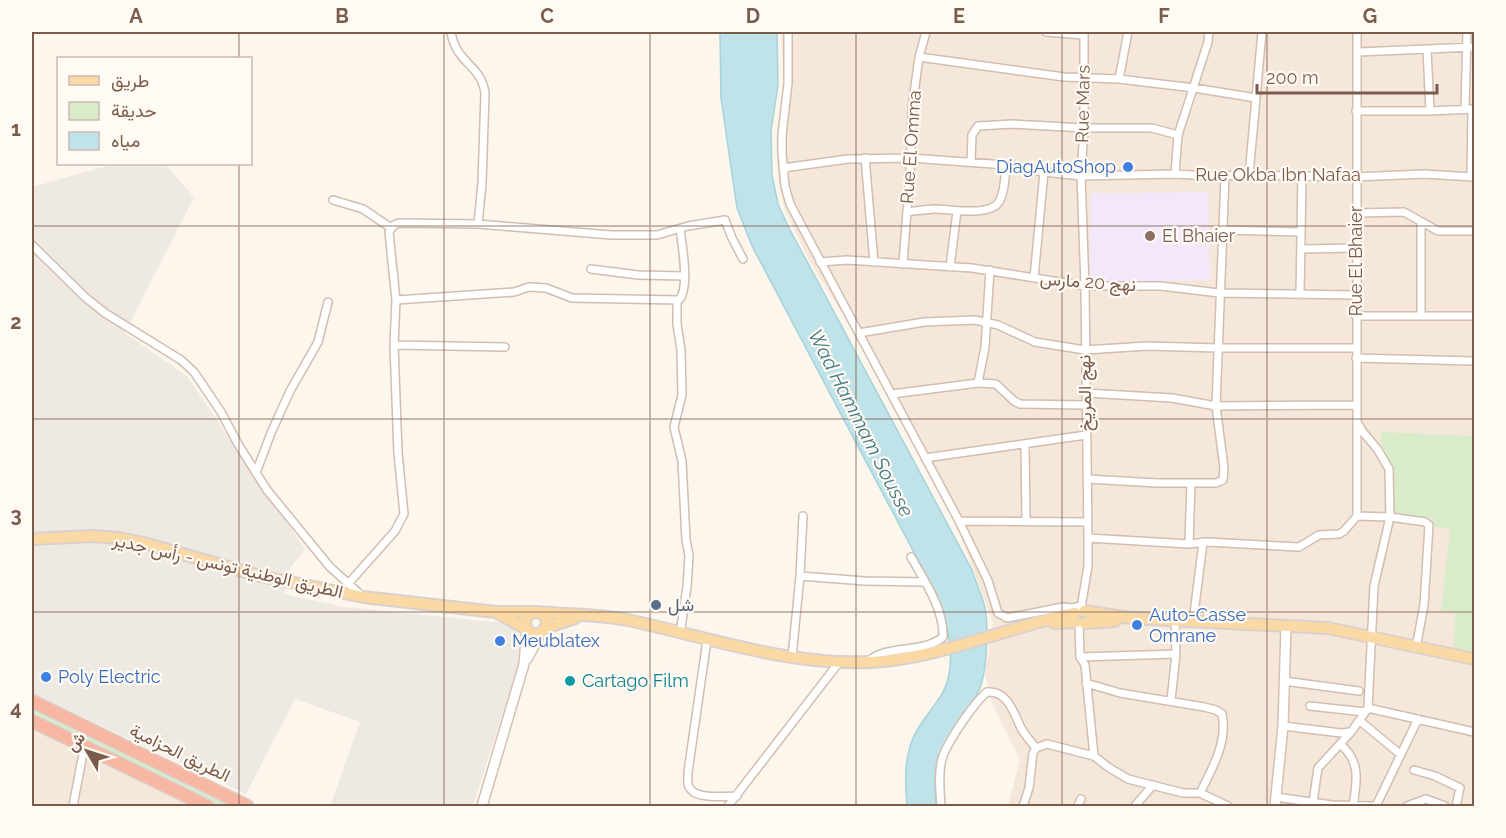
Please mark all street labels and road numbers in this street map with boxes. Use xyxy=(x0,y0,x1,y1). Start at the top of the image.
street label: Rue Mars xyxy=(1071,65,1094,143)
street label: Rue El Omma xyxy=(896,90,925,204)
street label: Rue Okba Ibn Nafaa xyxy=(1195,164,1361,185)
street label: Rue El Bhaier xyxy=(1345,205,1366,316)
street label: نهج 20 مارس xyxy=(1039,268,1137,297)
street label: نهج المريخ xyxy=(1073,354,1098,432)
street label: الطريق الوطنية تونس - رأس جدير xyxy=(110,529,345,603)
street label: الطريق الحزامية xyxy=(126,719,234,787)

